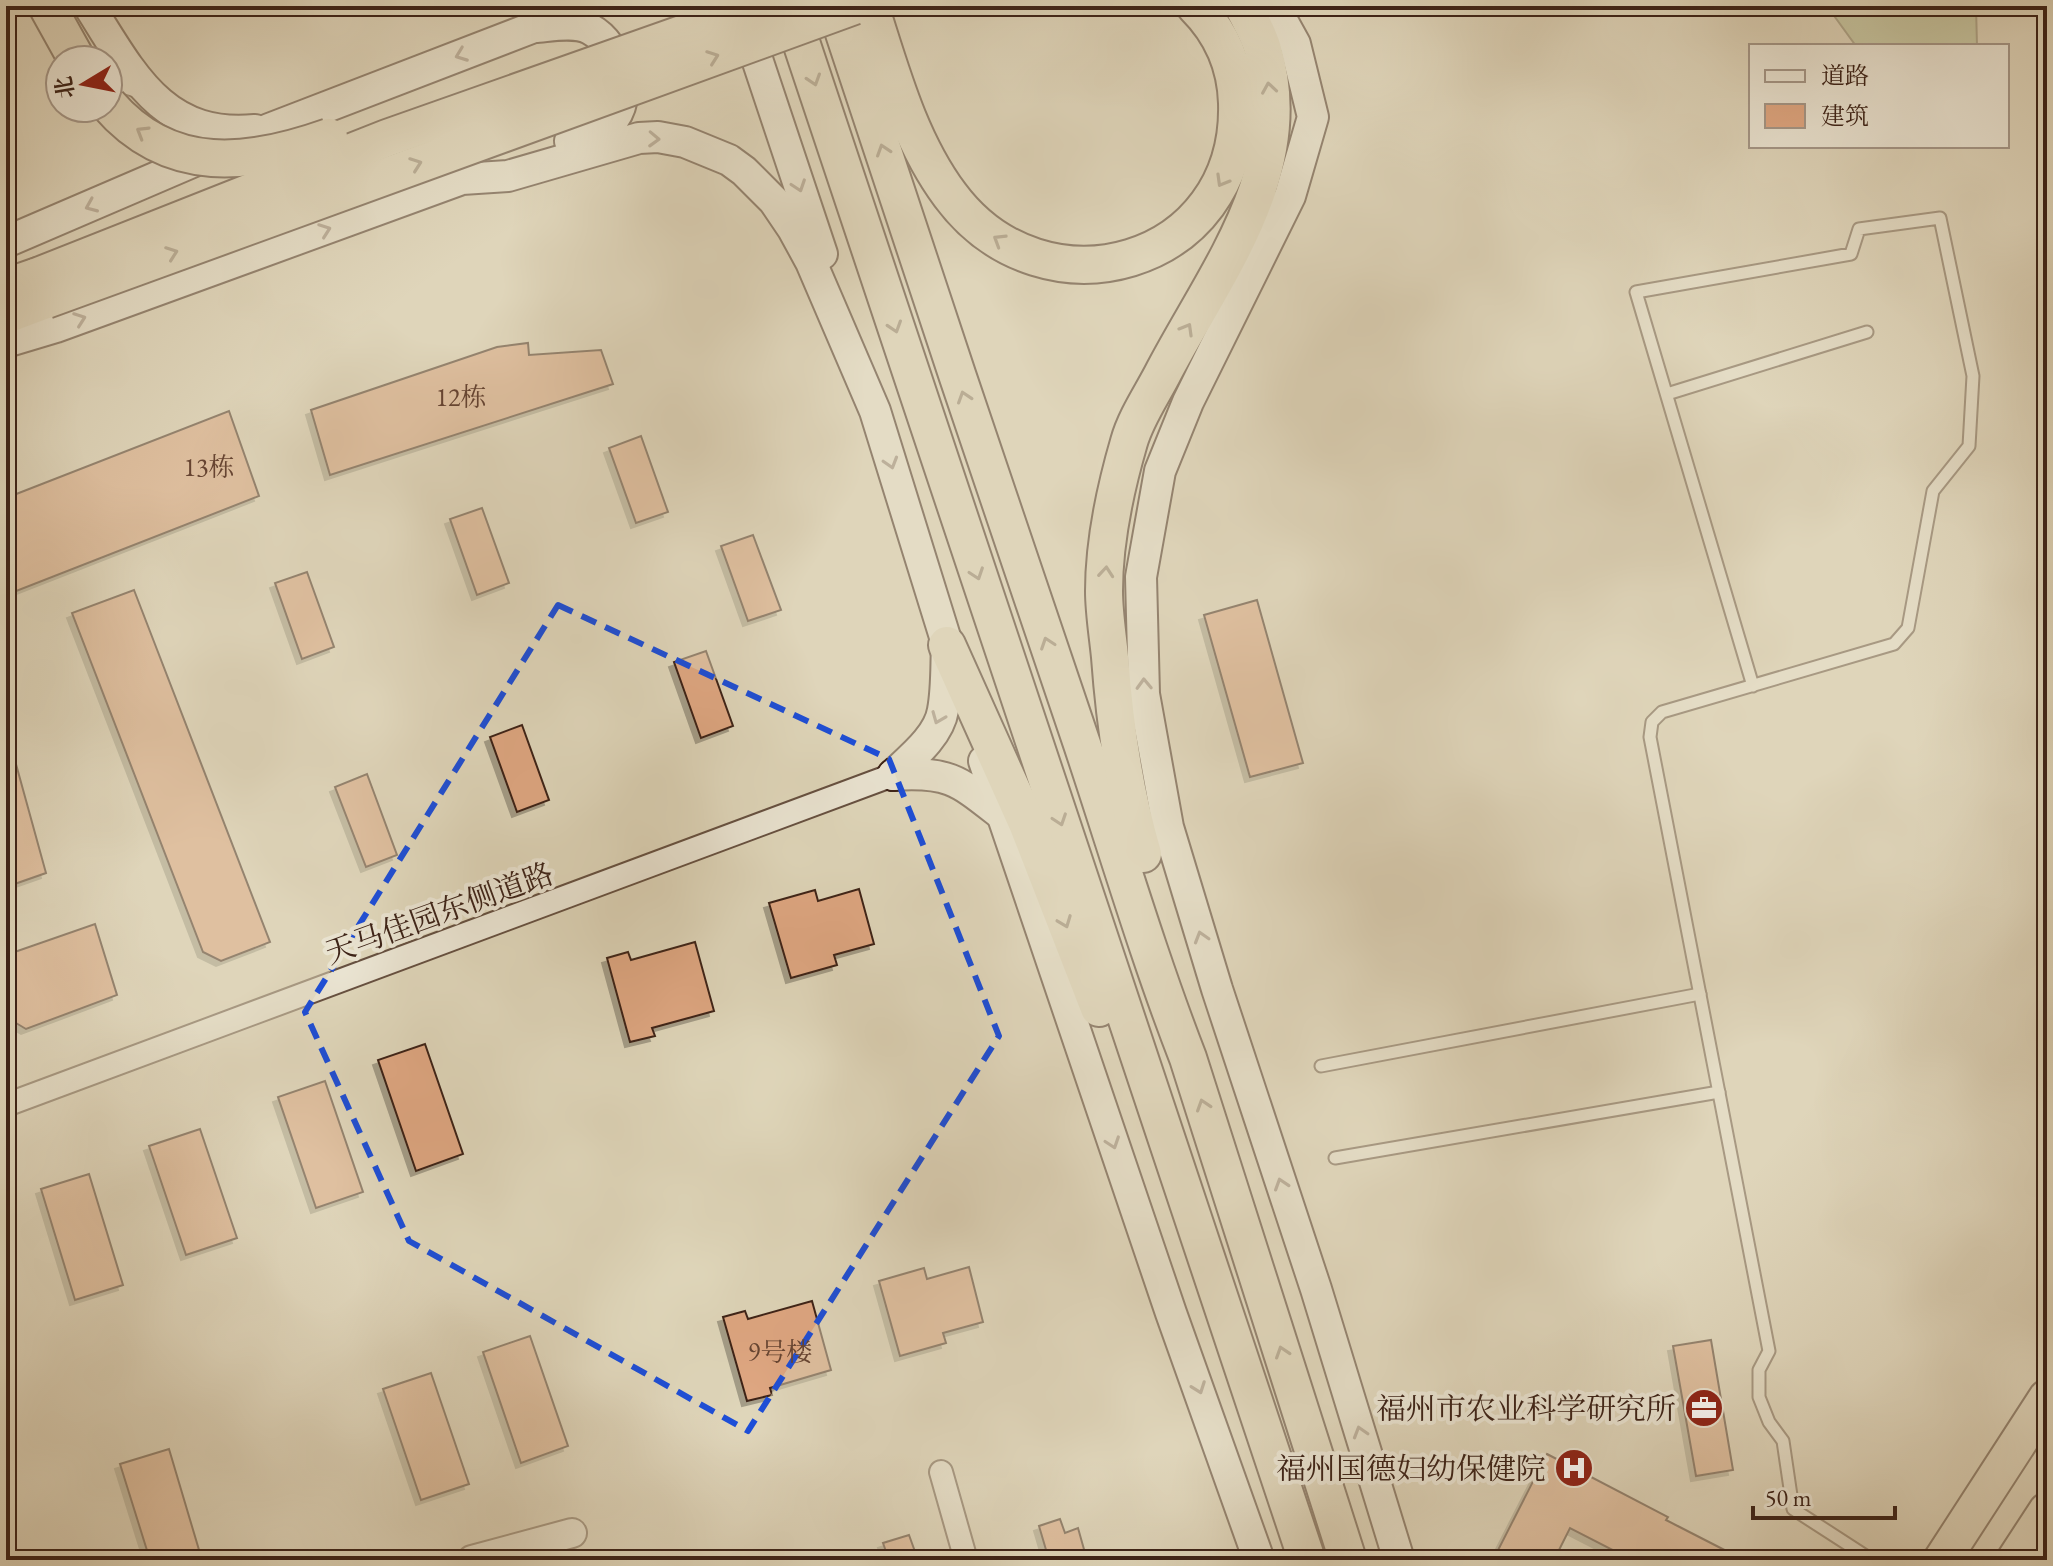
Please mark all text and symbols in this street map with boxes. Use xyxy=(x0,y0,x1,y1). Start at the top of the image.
north arrow xyxy=(44,44,124,124)
legend xyxy=(1749,44,2009,148)
one-way arrow xyxy=(455,45,469,62)
one-way arrow xyxy=(705,50,719,66)
text: 道路 xyxy=(1821,60,1869,91)
one-way arrow xyxy=(804,72,820,86)
text: 北 xyxy=(49,74,81,101)
one-way arrow xyxy=(1261,82,1278,95)
text: 建筑 xyxy=(1821,100,1869,131)
one-way arrow xyxy=(136,127,151,142)
one-way arrow xyxy=(648,130,661,147)
one-way arrow xyxy=(876,144,892,158)
one-way arrow xyxy=(408,157,422,174)
one-way arrow xyxy=(1216,173,1231,187)
one-way arrow xyxy=(790,178,806,192)
one-way arrow xyxy=(84,196,99,212)
one-way arrow xyxy=(317,223,331,239)
one-way arrow xyxy=(994,235,1008,250)
one-way arrow xyxy=(164,247,178,263)
one-way arrow xyxy=(73,312,87,328)
one-way arrow xyxy=(886,319,902,333)
one-way arrow xyxy=(1177,323,1193,338)
house number: 12栋 xyxy=(436,380,486,414)
one-way arrow xyxy=(958,390,974,404)
house number: 13栋 xyxy=(184,450,234,484)
one-way arrow xyxy=(882,456,898,470)
one-way arrow xyxy=(1097,565,1114,578)
one-way arrow xyxy=(968,566,984,580)
one-way arrow xyxy=(1041,637,1057,651)
one-way arrow xyxy=(1136,677,1153,690)
one-way arrow xyxy=(931,710,948,724)
one-way arrow xyxy=(1051,813,1067,826)
street label: 天马佳园东侧道路 xyxy=(320,854,558,972)
one-way arrow xyxy=(1056,914,1072,928)
one-way arrow xyxy=(1194,931,1210,944)
one-way arrow xyxy=(1196,1098,1212,1112)
one-way arrow xyxy=(1104,1135,1120,1149)
one-way arrow xyxy=(1275,1178,1291,1192)
house number: 9号楼 xyxy=(748,1335,812,1369)
one-way arrow xyxy=(1275,1346,1291,1360)
one-way arrow xyxy=(1189,1381,1205,1395)
office icon: 福州市农业科学研究所 xyxy=(1683,1387,1725,1429)
place label: 福州市农业科学研究所 xyxy=(1376,1389,1676,1428)
one-way arrow xyxy=(1353,1426,1369,1439)
hospital icon: 福州国德妇幼保健院 xyxy=(1553,1447,1595,1489)
place label: 福州国德妇幼保健院 xyxy=(1276,1449,1546,1488)
scale bar xyxy=(1753,1470,1895,1520)
text: 50 m xyxy=(1765,1482,1812,1513)

